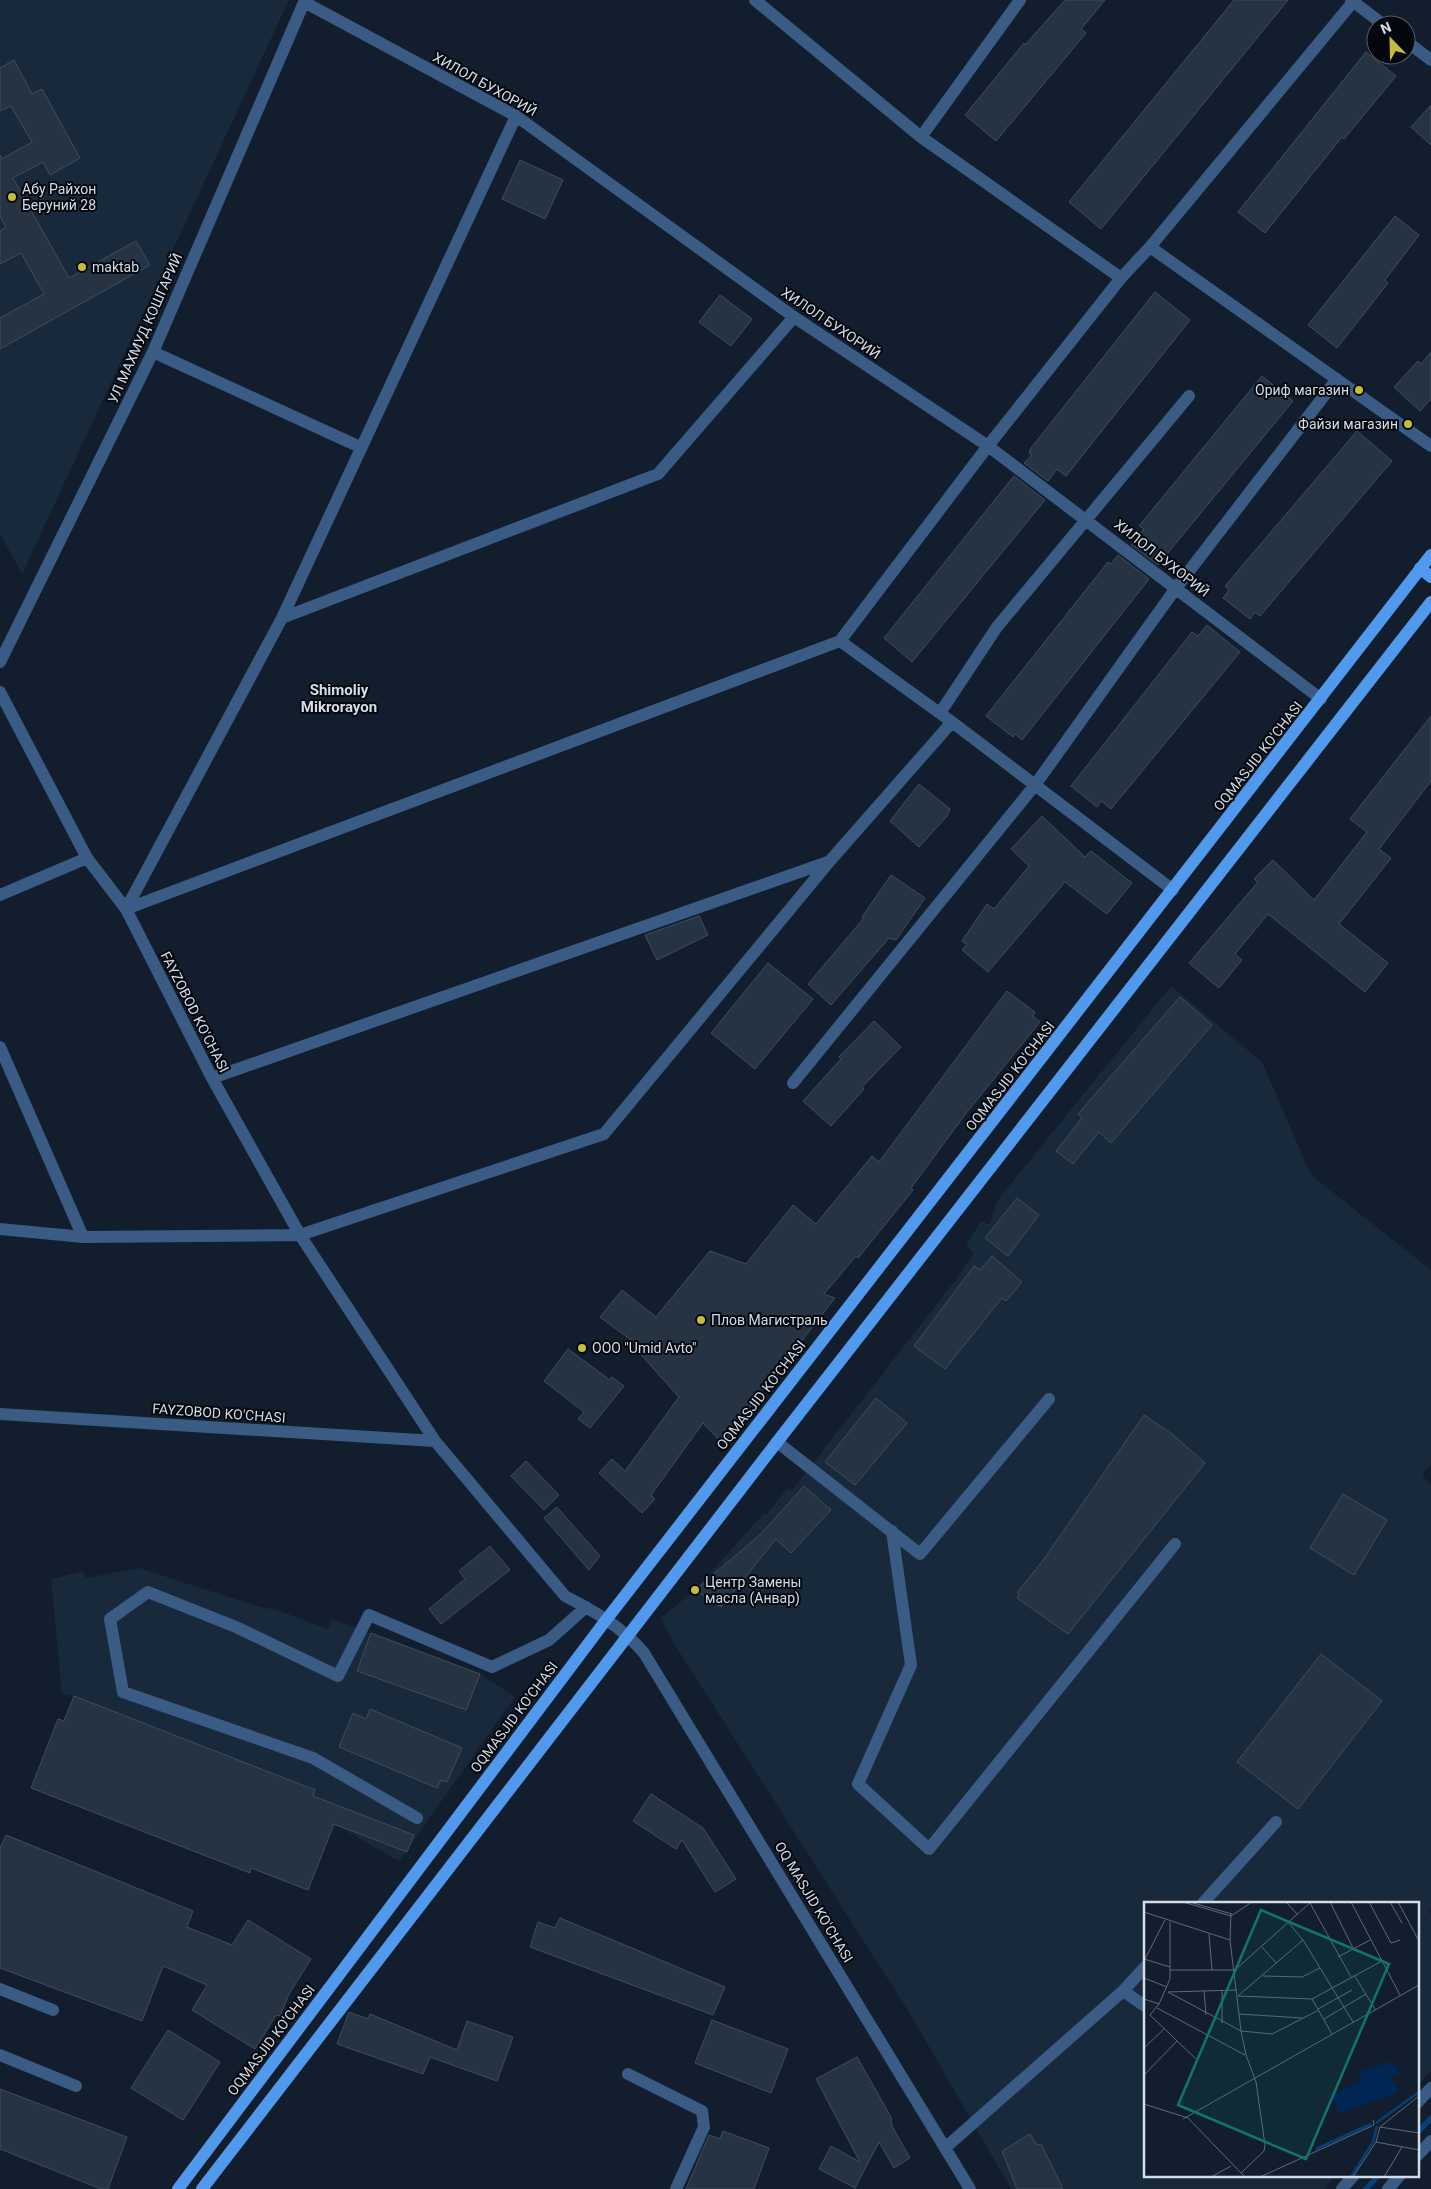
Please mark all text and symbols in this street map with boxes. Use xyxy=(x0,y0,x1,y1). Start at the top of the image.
north arrow xyxy=(1366,15,1416,65)
text: N xyxy=(1378,19,1394,37)
street label: ХИЛОЛ БУХОРИЙ xyxy=(430,49,540,119)
place label: Абу Райхон Беруний 28 xyxy=(22,181,96,213)
marker: Абу Райхон Беруний 28 xyxy=(6,191,18,203)
street label: УЛ МАХМУД КОШГАРИЙ xyxy=(105,251,185,405)
place label: maktab xyxy=(92,259,139,275)
marker: maktab xyxy=(76,261,88,273)
street label: ХИЛОЛ БУХОРИЙ xyxy=(778,284,884,362)
place label: Ориф магазин xyxy=(1255,382,1349,398)
marker: Ориф магазин xyxy=(1353,384,1365,396)
place label: Файзи магазин xyxy=(1298,416,1398,432)
marker: Файзи магазин xyxy=(1402,418,1414,430)
street label: ХИЛОЛ БУХОРИЙ xyxy=(1111,516,1213,600)
district label: Shimoliy Mikrorayon xyxy=(301,681,377,716)
street label: OQMASJID KO'CHASI xyxy=(1210,698,1306,814)
street label: FAYZOBOD KO'CHASI xyxy=(158,949,232,1075)
street label: OQMASJID KO'CHASI xyxy=(962,1018,1058,1134)
place label: Плов Магистраль xyxy=(711,1312,828,1328)
marker: Плов Магистраль xyxy=(695,1314,707,1326)
street label: OQMASJID KO'CHASI xyxy=(713,1337,809,1453)
place label: ООО "Umid Avto" xyxy=(592,1340,697,1356)
marker: ООО "Umid Avto" xyxy=(576,1342,588,1354)
street label: FAYZOBOD KO'CHASI xyxy=(152,1400,286,1426)
place label: Центр Замены масла (Анвар) xyxy=(705,1574,801,1607)
marker: Центр Замены масла (Анвар) xyxy=(689,1584,701,1596)
street label: OQMASJID KO'CHASI xyxy=(467,1659,561,1775)
street label: OQ MASJID KO'CHASI xyxy=(772,1839,856,1965)
inset map xyxy=(1144,1902,1418,2176)
street label: OQMASJID KO'CHASI xyxy=(224,1982,318,2098)

